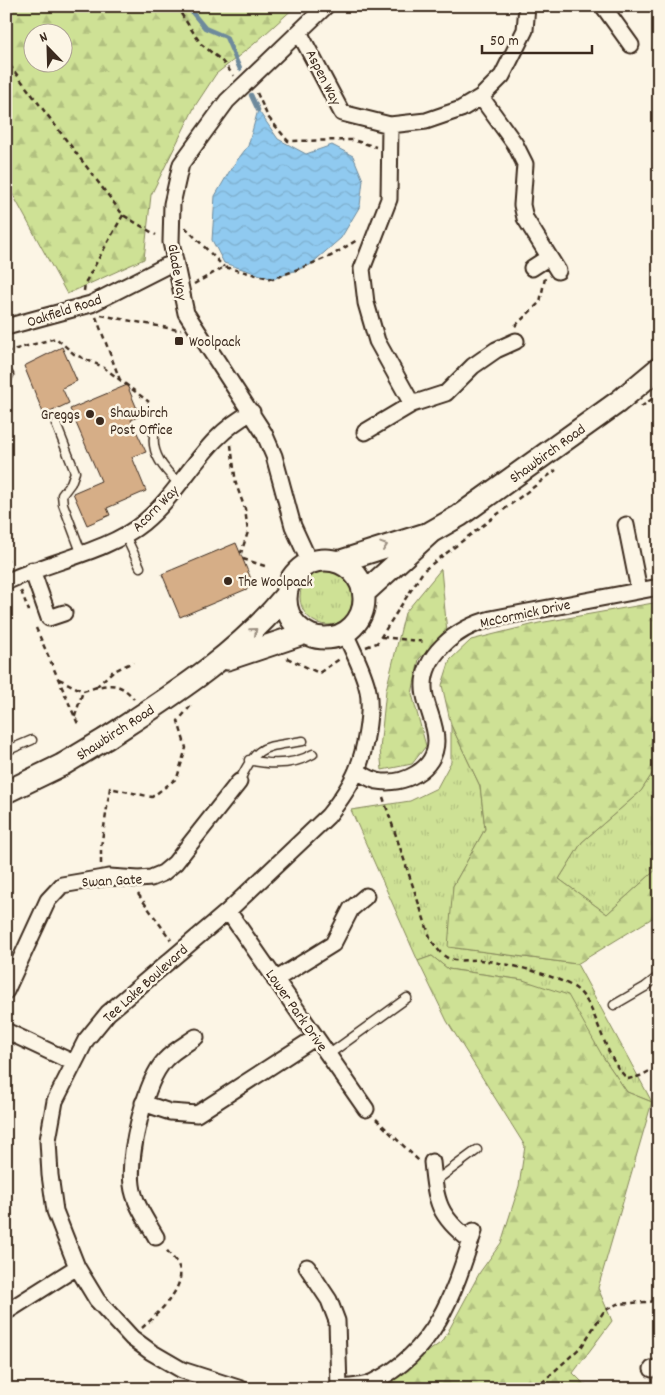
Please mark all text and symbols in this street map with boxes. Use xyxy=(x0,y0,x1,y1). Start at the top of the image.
north arrow xyxy=(22,22,72,72)
scale bar xyxy=(482,22,592,54)
text: N xyxy=(37,27,51,48)
text: 50 m xyxy=(490,31,519,53)
street label: Aspen Way xyxy=(299,46,346,111)
street label: Glade Way xyxy=(160,242,192,303)
street label: Oakfield Road xyxy=(24,289,105,334)
place label: Woolpack xyxy=(189,332,241,354)
marker: Woolpack xyxy=(173,335,185,347)
place label: Shawbirch Post Office xyxy=(110,403,173,442)
place label: Greggs xyxy=(41,405,80,427)
marker: Greggs xyxy=(84,408,96,420)
marker: Shawbirch Post Office xyxy=(94,415,106,427)
street label: Shawbirch Road xyxy=(506,419,591,490)
street label: Acorn Way xyxy=(128,480,186,538)
one-way arrow xyxy=(379,542,387,552)
place label: The Woolpack xyxy=(238,572,313,594)
marker: The Woolpack xyxy=(222,575,234,587)
street label: McCormick Drive xyxy=(478,595,573,635)
one-way arrow xyxy=(249,628,258,637)
street label: Shawbirch Road xyxy=(73,700,160,767)
street label: Swan Gate xyxy=(81,869,143,895)
street label: Tee Lake Boulevard xyxy=(99,940,194,1029)
street label: Lower Park Drive xyxy=(259,966,332,1057)

